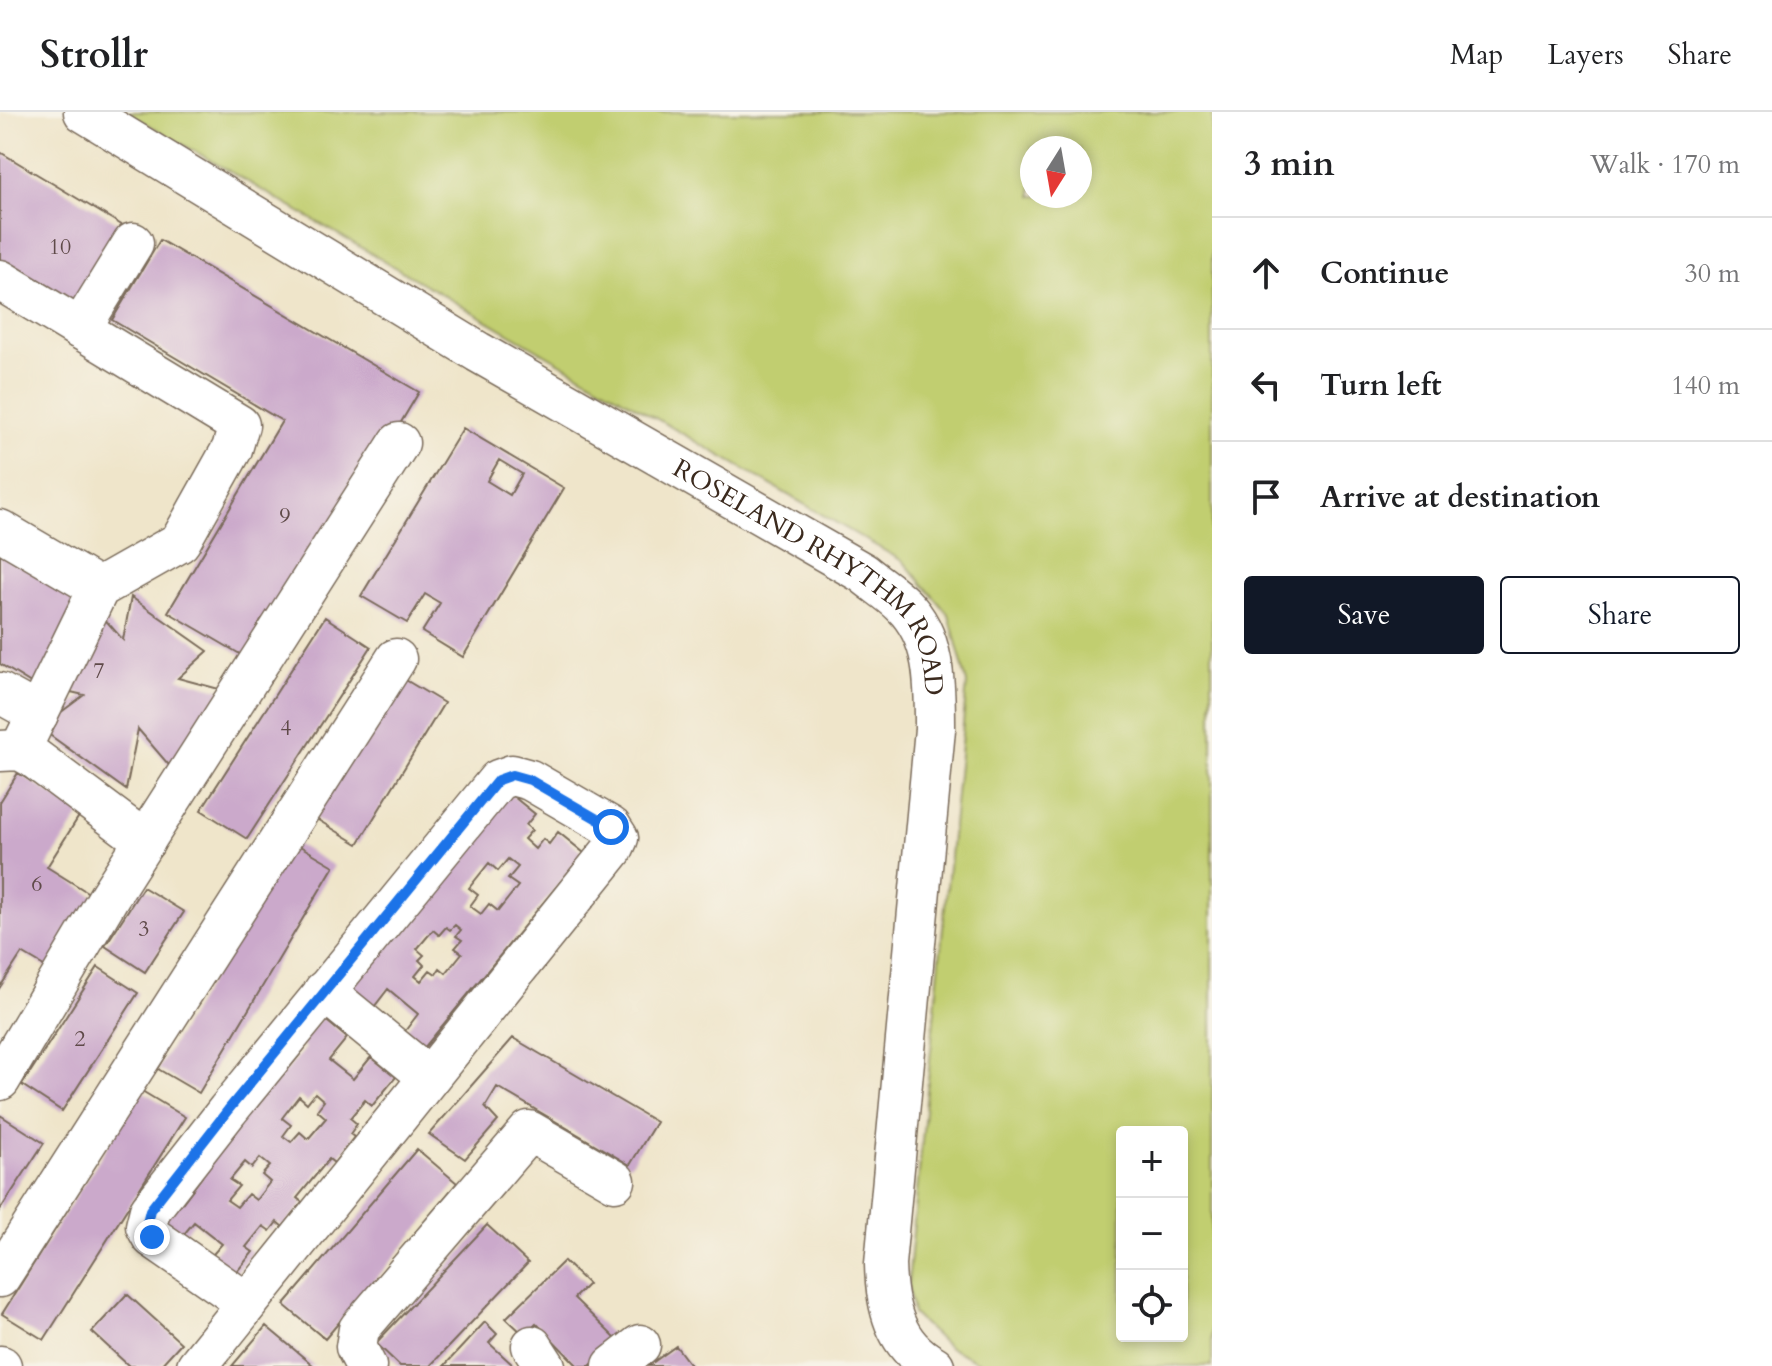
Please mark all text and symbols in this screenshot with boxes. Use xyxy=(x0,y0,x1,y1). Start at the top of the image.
text: Strollr xyxy=(40,29,148,81)
text: Map xyxy=(1450,36,1503,74)
text: Layers xyxy=(1547,36,1624,74)
text: Share xyxy=(1668,36,1732,74)
north arrow xyxy=(1020,136,1092,208)
text: 3 min xyxy=(1244,141,1335,187)
text: Walk · 170 m xyxy=(1590,147,1740,182)
house number: 10 xyxy=(49,232,71,262)
icon: ahead xyxy=(1244,251,1288,295)
text: Continue xyxy=(1320,253,1449,294)
text: 30 m xyxy=(1684,256,1740,291)
icon: left xyxy=(1244,363,1288,407)
text: Turn left xyxy=(1320,365,1442,406)
text: 140 m xyxy=(1671,368,1740,403)
street label: ROSELAND RHYTHM ROAD xyxy=(667,450,952,697)
icon: arrive xyxy=(1244,475,1288,519)
text: Arrive at destination xyxy=(1320,477,1600,518)
house number: 9 xyxy=(279,501,291,531)
button: Save xyxy=(1244,576,1484,654)
button: Share xyxy=(1500,576,1740,654)
house number: 7 xyxy=(93,656,105,686)
house number: 4 xyxy=(280,713,292,743)
route start xyxy=(593,809,629,845)
house number: 6 xyxy=(31,869,43,899)
house number: 3 xyxy=(138,914,150,944)
house number: 2 xyxy=(74,1024,86,1054)
map controls xyxy=(1116,1126,1188,1342)
button: + xyxy=(1116,1126,1188,1198)
button: − xyxy=(1116,1198,1188,1270)
route end xyxy=(134,1219,170,1255)
button: locate xyxy=(1116,1270,1188,1342)

